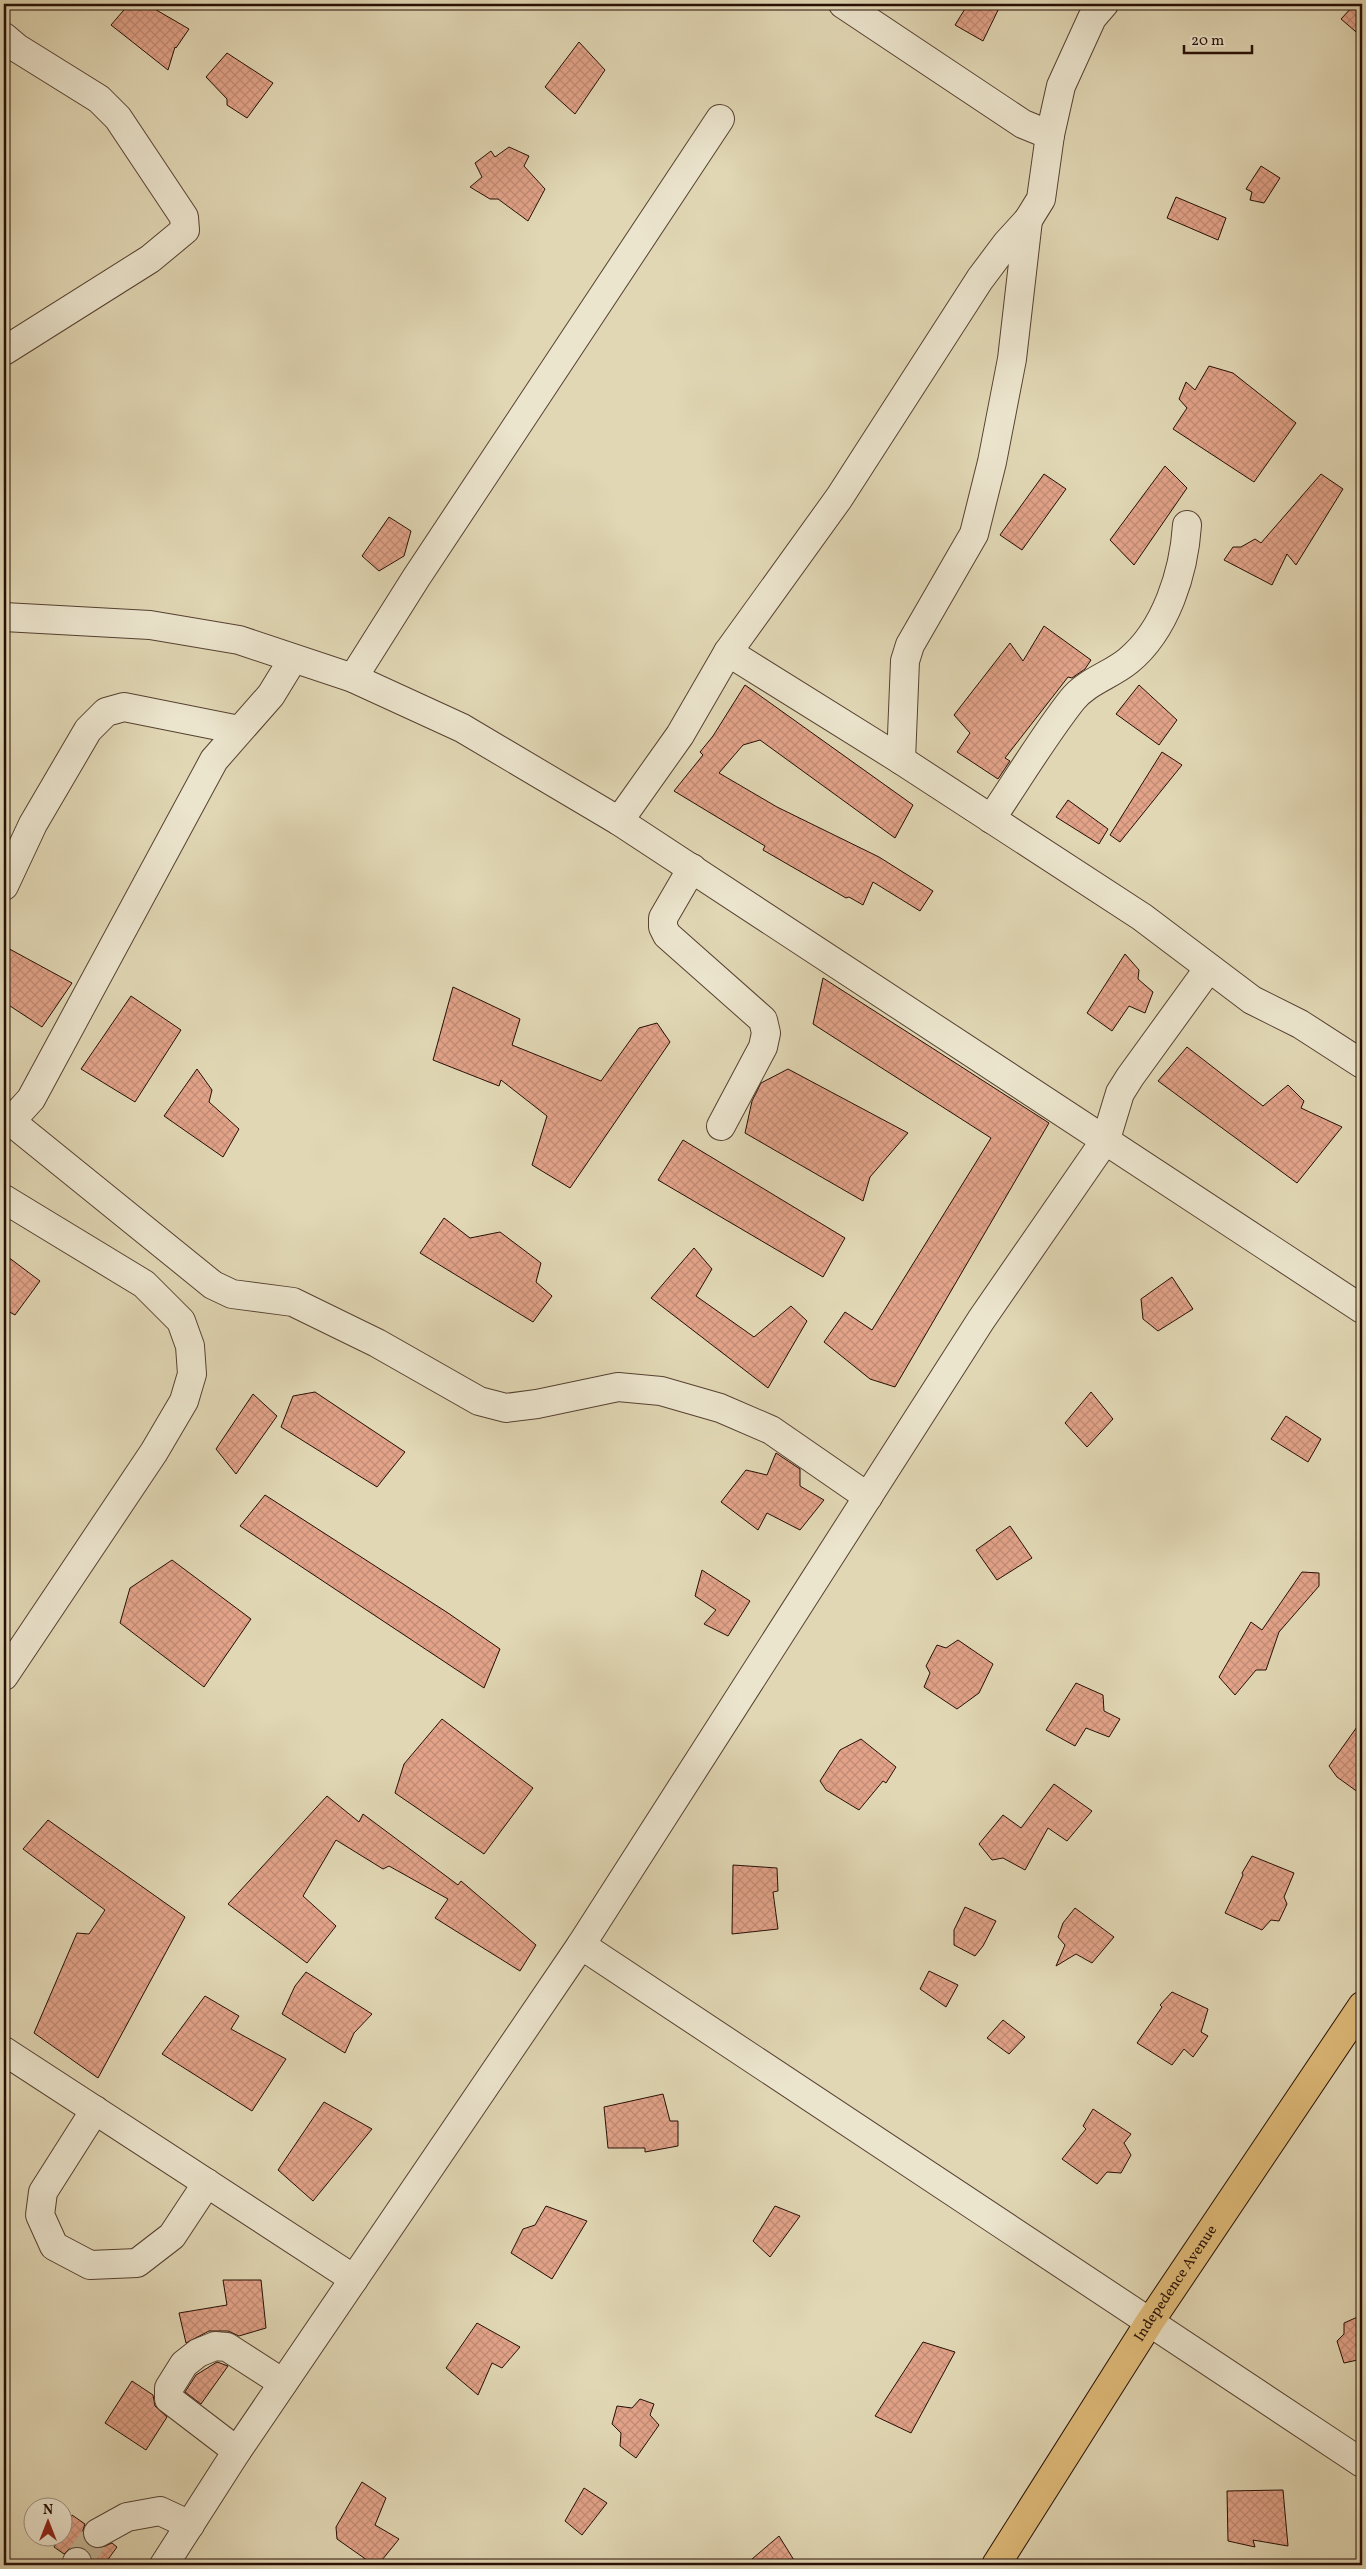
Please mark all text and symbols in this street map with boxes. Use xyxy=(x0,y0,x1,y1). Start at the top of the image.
scale bar xyxy=(1184,22,1251,54)
text: 20 m xyxy=(1191,31,1224,52)
street label: Indepedence Avenue xyxy=(1129,2221,1222,2346)
north arrow xyxy=(22,2496,72,2546)
text: N xyxy=(43,2501,53,2520)

